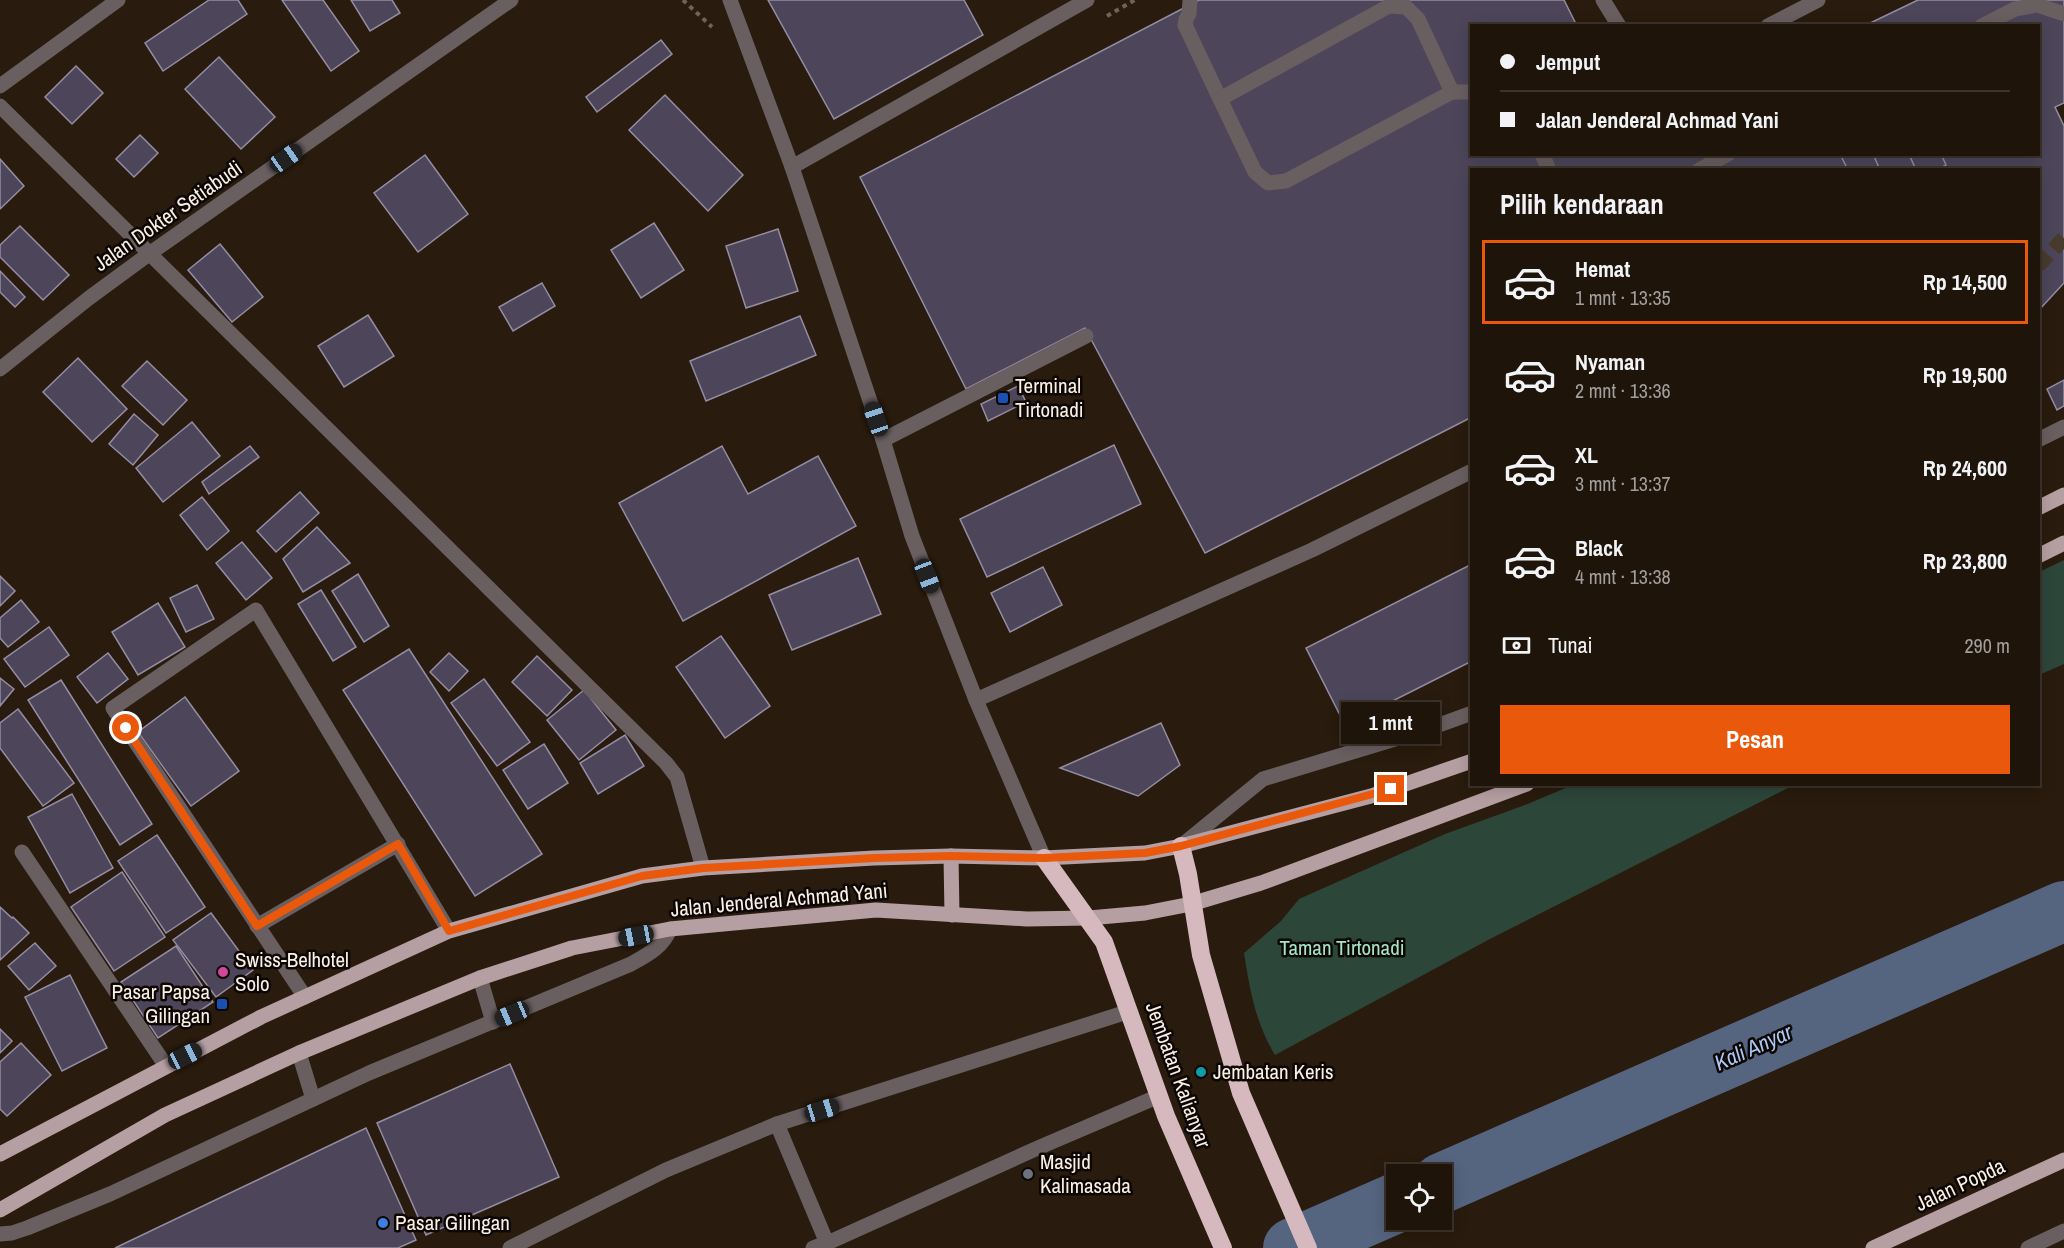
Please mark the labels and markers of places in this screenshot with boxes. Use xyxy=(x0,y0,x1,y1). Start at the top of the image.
place label: Terminal Tirtonadi xyxy=(1015,371,1084,424)
marker: Terminal Tirtonadi xyxy=(996,391,1010,405)
place label: Swiss-Belhotel Solo xyxy=(235,945,349,998)
marker: Swiss-Belhotel Solo xyxy=(216,965,230,979)
place label: Pasar Papsa Gilingan xyxy=(111,977,210,1030)
marker: Pasar Papsa Gilingan xyxy=(215,997,229,1011)
place label: Jembatan Keris xyxy=(1213,1057,1334,1086)
marker: Jembatan Keris xyxy=(1194,1065,1208,1079)
place label: Masjid Kalimasada xyxy=(1040,1147,1131,1200)
marker: Masjid Kalimasada xyxy=(1021,1167,1035,1181)
place label: Pasar Gilingan xyxy=(395,1208,510,1237)
marker: Pasar Gilingan xyxy=(376,1216,390,1230)

